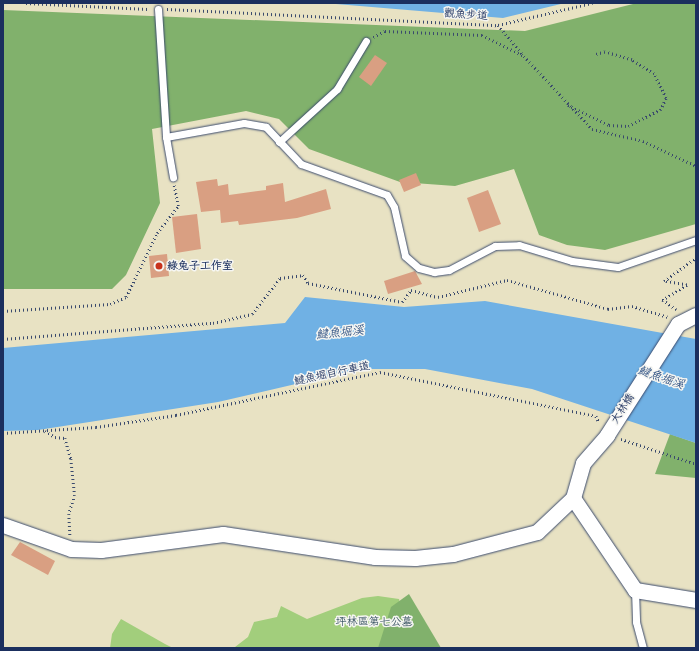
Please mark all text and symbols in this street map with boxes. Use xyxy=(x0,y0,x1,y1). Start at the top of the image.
street label: 觀魚步道 xyxy=(444,7,488,23)
place label: 綠兔子工作室 xyxy=(167,259,233,273)
marker: 綠兔子工作室 xyxy=(154,261,164,271)
water label: 𩻸魚堀溪 xyxy=(315,323,365,343)
street label: 𩻸魚堀自行車道 xyxy=(293,360,371,388)
water label: 𩻸魚堀溪 xyxy=(636,363,686,393)
street label: 大林橋 xyxy=(608,392,638,426)
park label: 坪林區第七公墓 xyxy=(336,615,412,629)

